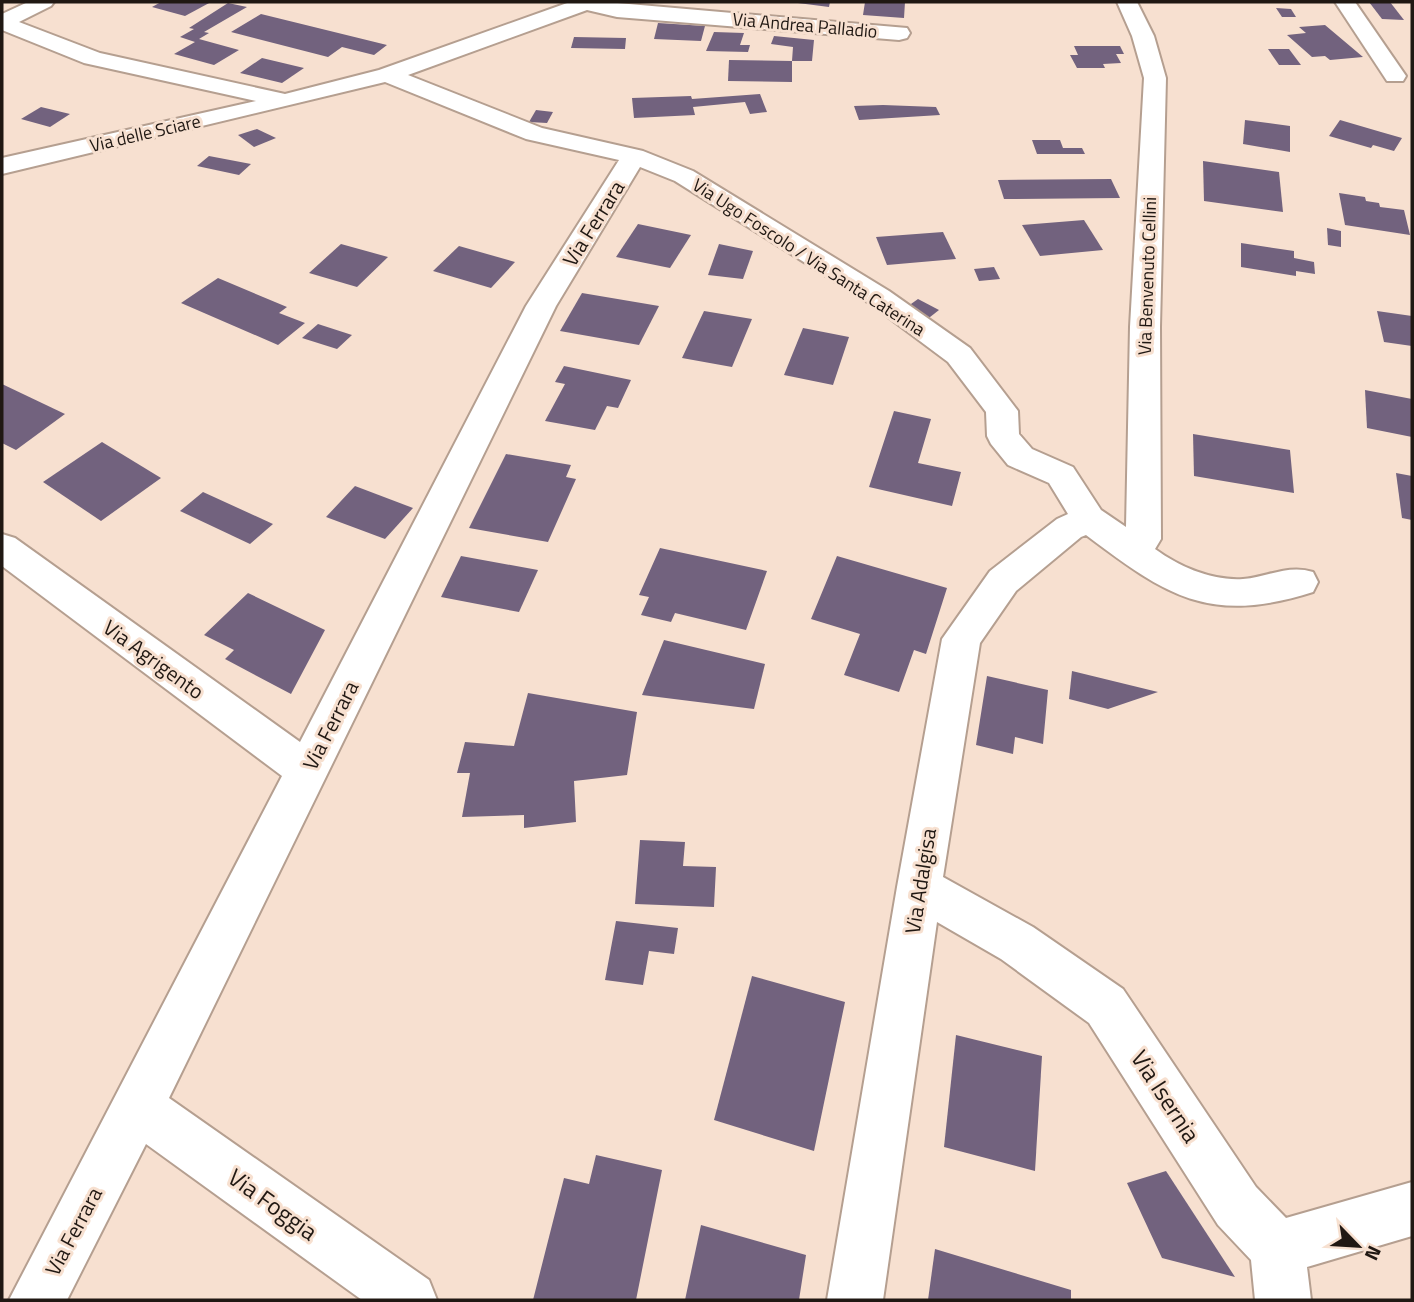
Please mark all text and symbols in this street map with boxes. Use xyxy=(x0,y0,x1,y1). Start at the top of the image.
street label: Via Andrea Palladio xyxy=(731,5,879,45)
street label: Via delle Sciare xyxy=(87,107,203,159)
street label: Via Ugo Foscolo / Via Santa Caterina xyxy=(687,171,931,343)
street label: Via Ferrara xyxy=(554,173,632,272)
street label: Via Benvenuto Cellini xyxy=(1131,196,1163,356)
street label: Via Agrigento xyxy=(97,611,211,707)
street label: Via Ferrara xyxy=(294,675,366,775)
street label: Via Adalgisa xyxy=(896,825,944,936)
street label: Via Isernia xyxy=(1123,1043,1209,1149)
street label: Via Foggia xyxy=(221,1159,325,1249)
street label: Via Ferrara xyxy=(36,1181,110,1281)
north arrow xyxy=(1323,1211,1393,1281)
text: N xyxy=(1358,1241,1390,1265)

